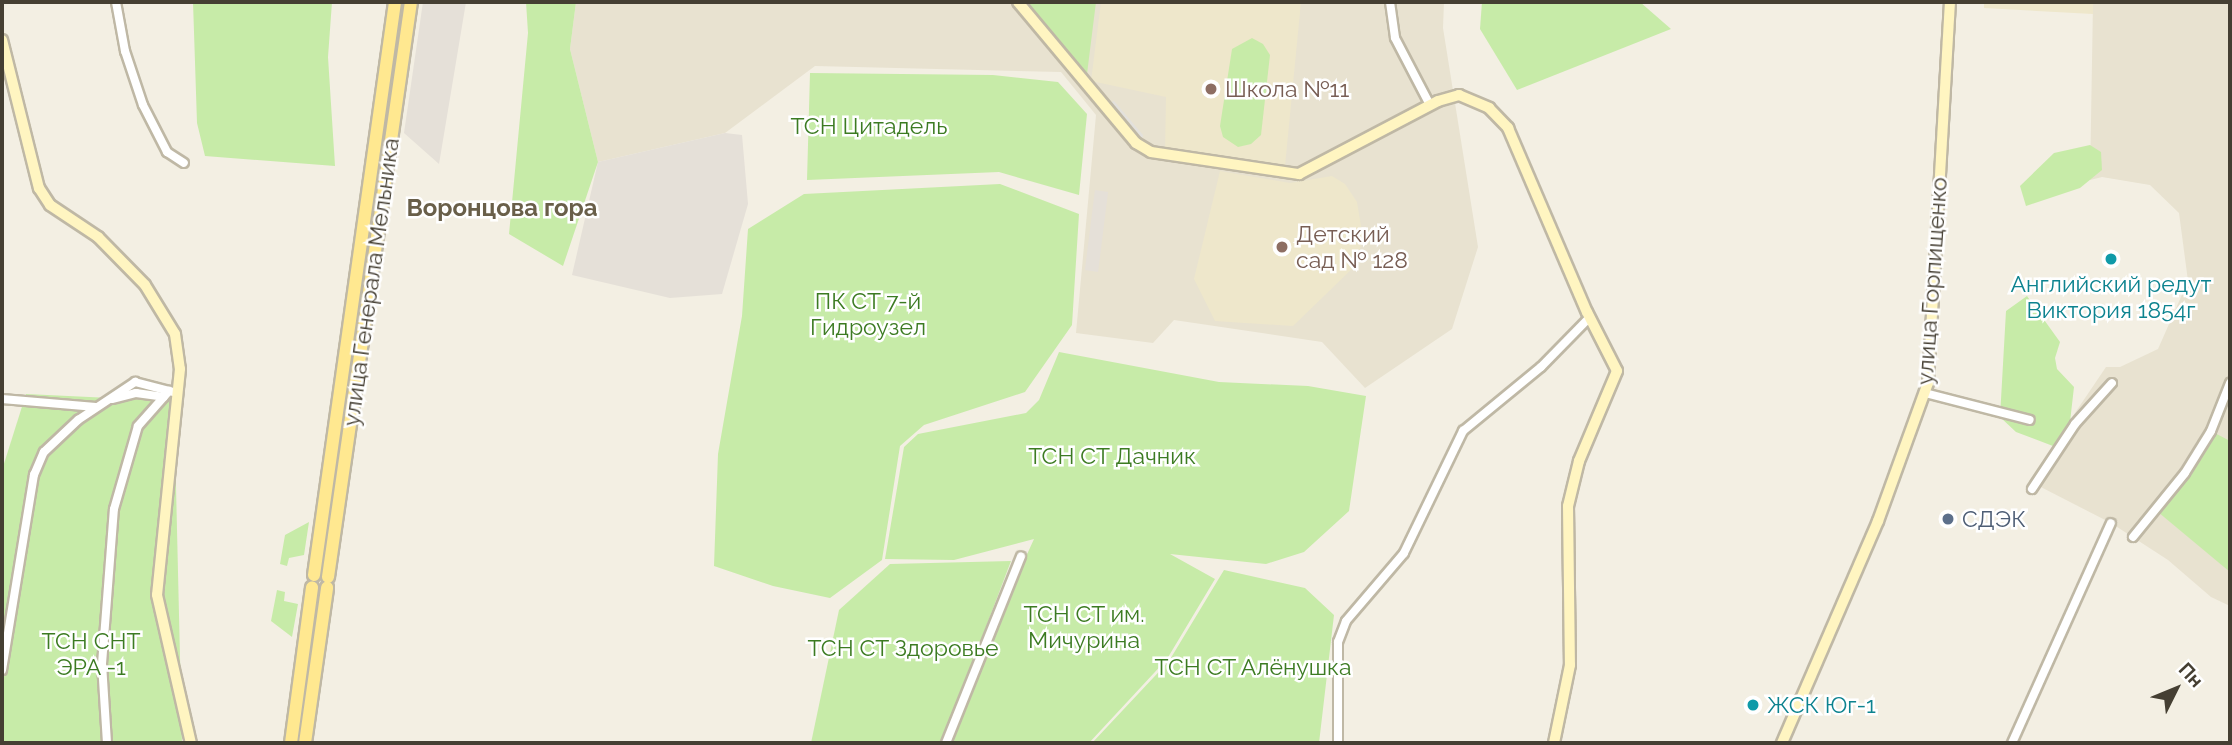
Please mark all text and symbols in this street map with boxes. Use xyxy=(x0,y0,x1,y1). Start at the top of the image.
place label: Школа №11 xyxy=(1225,75,1349,103)
marker: Школа №11 xyxy=(1203,81,1219,97)
park label: ТСН Цитадель xyxy=(790,112,948,140)
street label: улица Генерала Мельника xyxy=(337,136,405,428)
street label: улица Горпищенко xyxy=(1911,176,1953,386)
district label: Воронцова гора xyxy=(406,194,598,222)
place label: Детский сад № 128 xyxy=(1296,220,1408,274)
marker: Детский сад № 128 xyxy=(1274,239,1290,255)
marker: Английский редут Виктория 1854г xyxy=(2103,251,2119,267)
place label: Английский редут Виктория 1854г xyxy=(2011,270,2211,324)
park label: ПК СТ 7-й Гидроузел xyxy=(810,287,926,341)
park label: ТСН СТ Дачник xyxy=(1028,442,1196,470)
place label: СДЭК xyxy=(1962,505,2026,533)
marker: СДЭК xyxy=(1940,511,1956,527)
park label: ТСН СТ им. Мичурина xyxy=(1023,600,1145,654)
park label: ТСН СНТ ЭРА -1 xyxy=(42,627,140,681)
park label: ТСН СТ Здоровье xyxy=(807,634,999,662)
park label: ТСН СТ Алёнушка xyxy=(1154,653,1352,681)
north arrow xyxy=(2141,654,2211,724)
text: Пн xyxy=(2175,658,2208,691)
place label: ЖСК Юг-1 xyxy=(1767,691,1876,719)
marker: ЖСК Юг-1 xyxy=(1745,697,1761,713)

